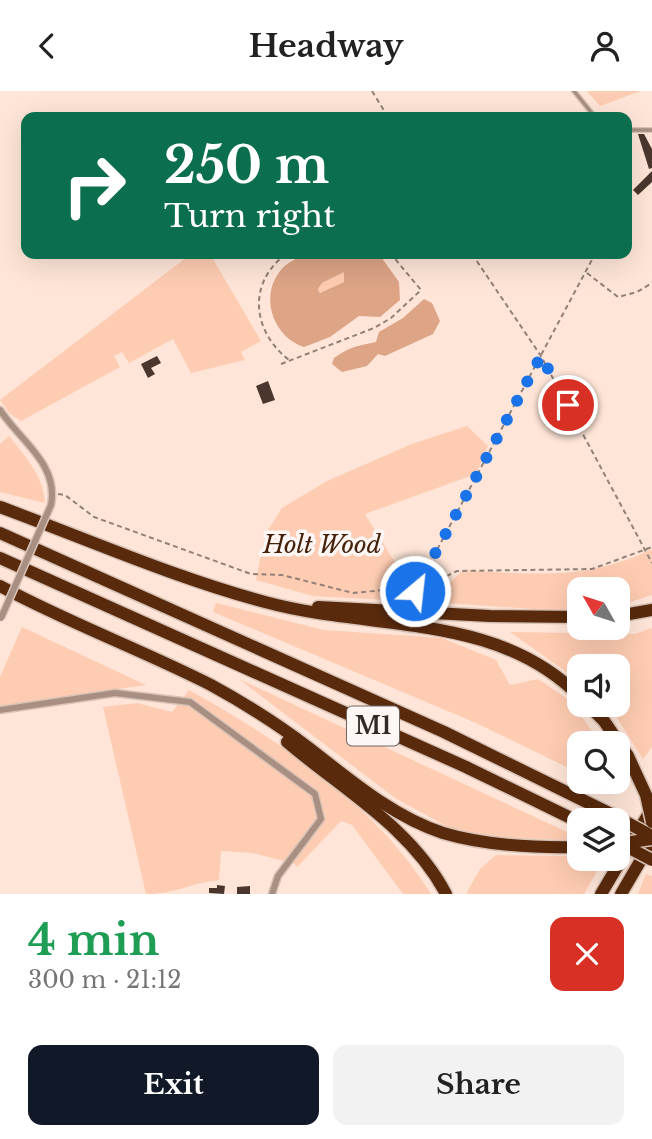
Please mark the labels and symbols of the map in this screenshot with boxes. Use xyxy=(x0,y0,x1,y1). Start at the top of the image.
pin xyxy=(538,375,598,435)
park label: Holt Wood xyxy=(262,530,382,559)
position arrow xyxy=(378,554,452,628)
north arrow xyxy=(567,577,630,641)
road number: M1 xyxy=(347,706,399,745)

